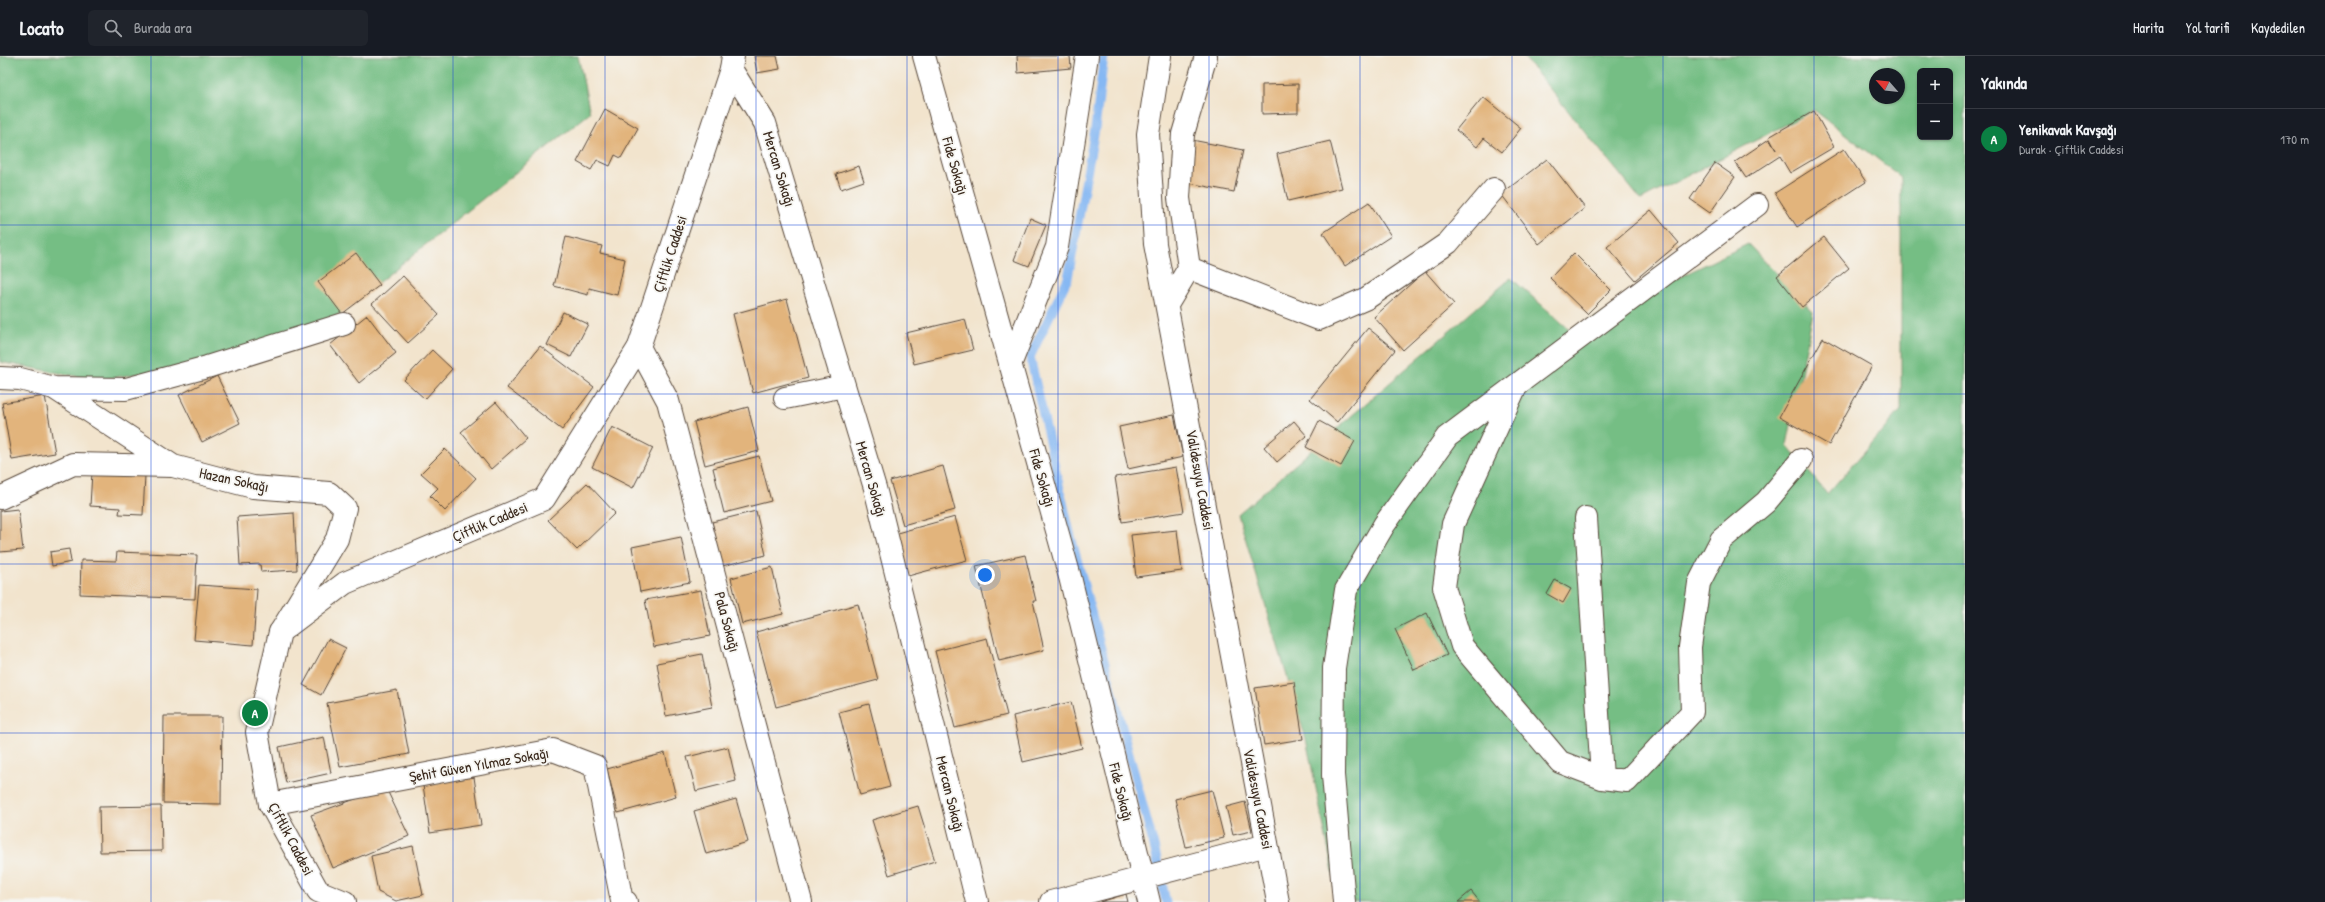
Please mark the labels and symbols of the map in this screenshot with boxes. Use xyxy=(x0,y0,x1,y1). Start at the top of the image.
north arrow xyxy=(1869,68,1905,104)
street label: Mercan Sokağı xyxy=(758,129,801,209)
street label: Fide Sokağı xyxy=(937,133,974,197)
street label: Çiftlik Caddesi xyxy=(647,213,692,295)
street label: Validesuyu Caddesi xyxy=(1181,428,1220,532)
street label: Mercan Sokağı xyxy=(851,439,892,519)
street label: Fide Sokağı xyxy=(1024,445,1061,509)
street label: Hazan Sokağı xyxy=(197,462,271,497)
street label: Çiftlik Caddesi xyxy=(449,496,531,547)
your location xyxy=(975,565,995,585)
street label: Pala Sokağı xyxy=(709,589,746,654)
pin: A xyxy=(242,698,268,728)
street label: Şehit Güven Yılmaz Sokağı xyxy=(407,742,550,787)
street label: Validesuyu Caddesi xyxy=(1238,747,1279,851)
street label: Mercan Sokağı xyxy=(931,754,970,834)
street label: Fide Sokağı xyxy=(1104,760,1139,823)
street label: Çiftlik Caddesi xyxy=(263,798,320,879)

